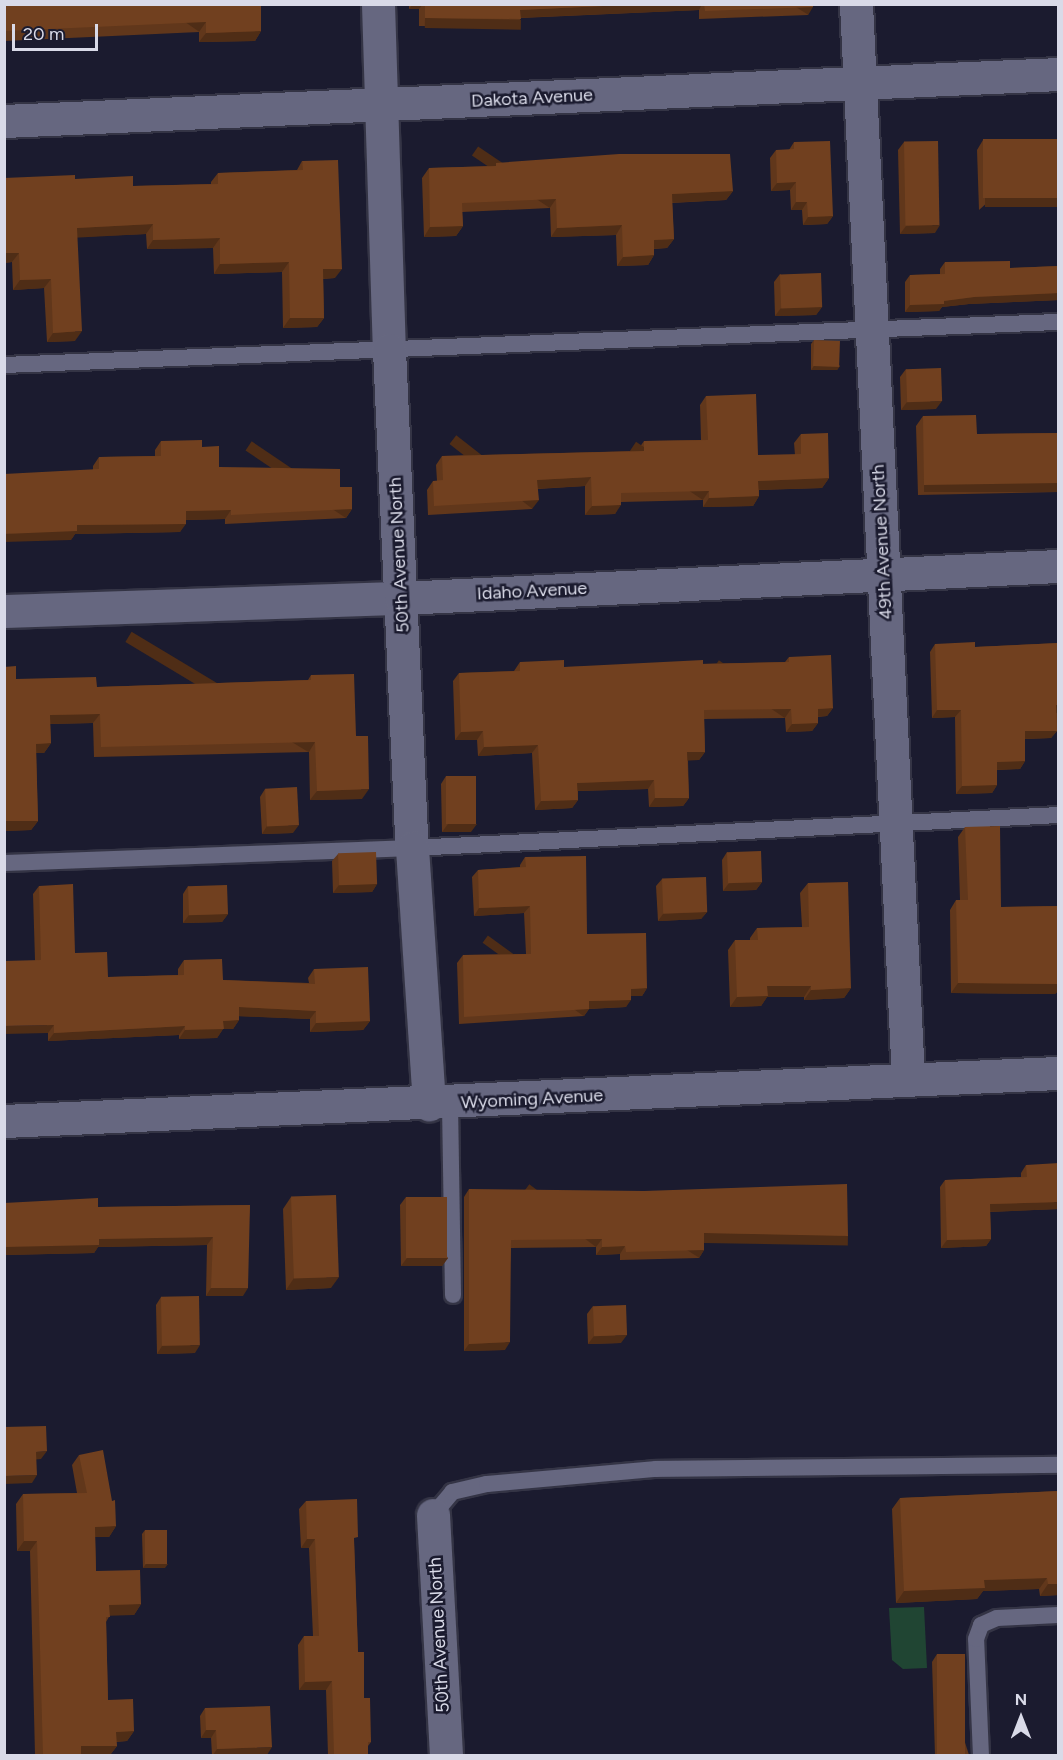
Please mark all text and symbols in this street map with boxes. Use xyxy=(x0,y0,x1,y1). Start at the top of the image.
scale bar xyxy=(15,12,100,50)
text: 20 m xyxy=(23,23,64,45)
street label: Dakota Avenue xyxy=(471,84,593,112)
street label: 49th Avenue North xyxy=(867,464,897,620)
street label: 50th Avenue North xyxy=(384,477,414,633)
street label: Idaho Avenue xyxy=(476,577,588,605)
street label: Wyoming Avenue xyxy=(460,1084,604,1114)
street label: 50th Avenue North xyxy=(424,1557,454,1713)
north arrow xyxy=(991,1688,1051,1748)
text: N xyxy=(1015,1690,1027,1709)

